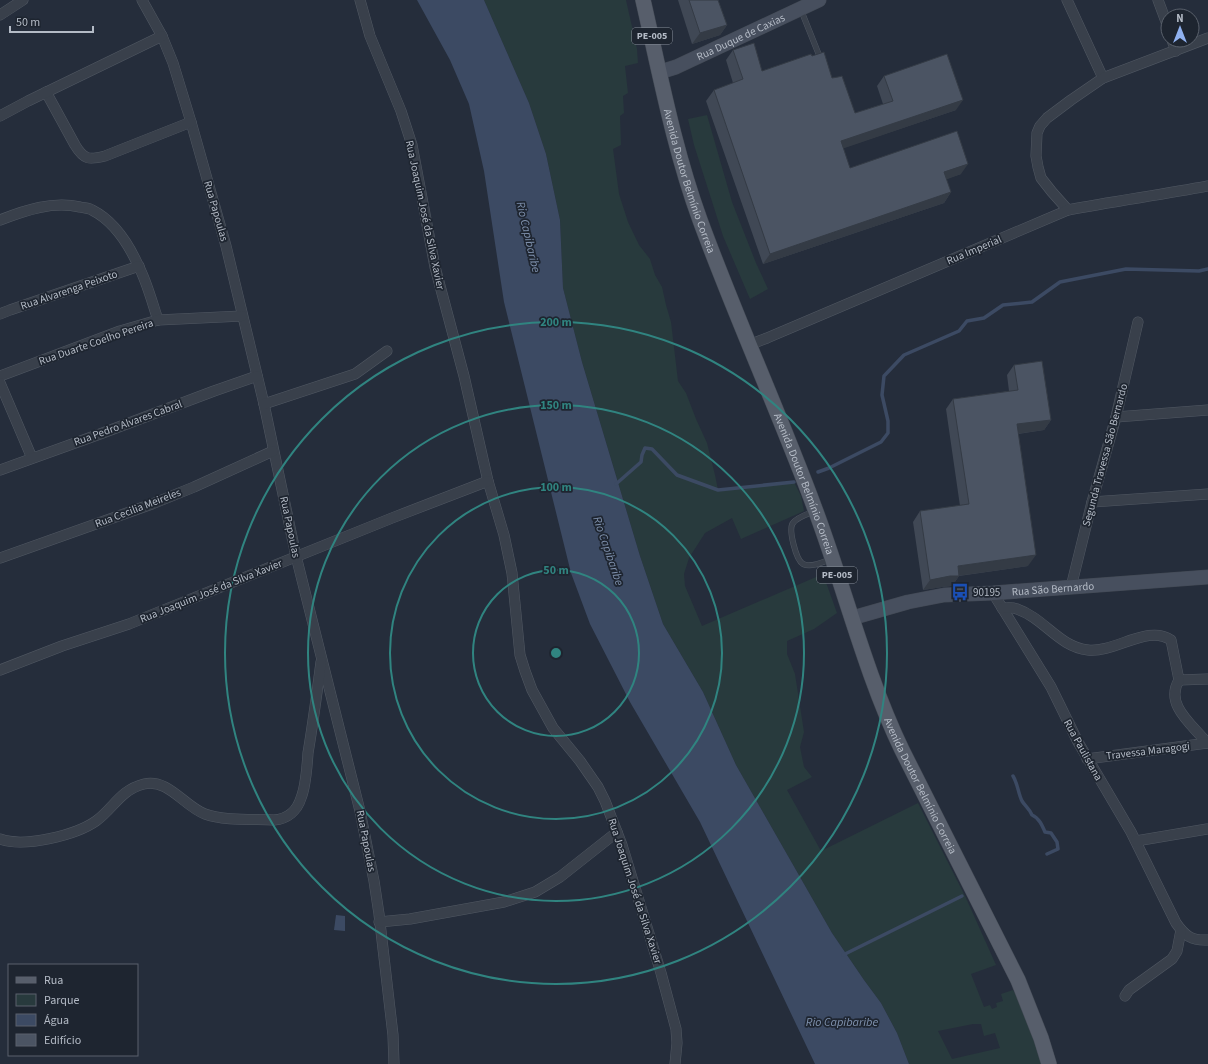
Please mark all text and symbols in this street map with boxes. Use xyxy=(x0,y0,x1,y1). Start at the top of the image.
scale bar xyxy=(10,8,93,34)
north arrow xyxy=(1160,8,1200,48)
street label: Rua Duque de Caxias xyxy=(694,9,787,64)
text: N xyxy=(1176,11,1184,26)
text: 50 m xyxy=(16,14,40,31)
road number: PE-005 xyxy=(632,28,672,44)
street label: Avenida Doutor Belmínio Correia xyxy=(660,107,719,255)
street label: Rua Joaquim José da Silva Xavier xyxy=(402,139,448,291)
street label: Rua Papoulas xyxy=(200,179,232,243)
water label: Rio Capibaribe xyxy=(512,200,544,274)
street label: Rua Imperial xyxy=(944,232,1004,268)
street label: Rua Alvarenga Peixoto xyxy=(18,266,120,314)
text: 200 m xyxy=(540,314,572,331)
street label: Rua Duarte Coelho Pereira xyxy=(37,315,155,369)
street label: Segunda Travessa São Bernardo xyxy=(1079,382,1131,528)
street label: Rua Pedro Alvares Cabral xyxy=(72,396,185,450)
text: 150 m xyxy=(540,397,572,414)
street label: Avenida Doutor Belmínio Correia xyxy=(771,411,838,556)
text: 100 m xyxy=(540,479,572,496)
street label: Rua Cecilia Meireles xyxy=(93,485,183,531)
street label: Rua Papoulas xyxy=(276,495,304,559)
water label: Rio Capibaribe xyxy=(588,514,628,588)
street label: Rua Joaquim José da Silva Xavier xyxy=(138,555,285,626)
text: 50 m xyxy=(543,562,569,579)
road number: PE-005 xyxy=(817,567,857,583)
street label: Rua São Bernardo xyxy=(1011,578,1095,599)
bus stop icon: 90195 xyxy=(950,582,970,602)
place label: 90195 xyxy=(973,585,1000,600)
centre of rings xyxy=(549,646,563,660)
street label: Avenida Doutor Belmínio Correia xyxy=(881,715,961,856)
street label: Rua Paulistana xyxy=(1060,717,1106,783)
street label: Travessa Maragogi xyxy=(1105,738,1191,764)
street label: Rua Papoulas xyxy=(353,809,379,873)
street label: Rua Joaquim José da Silva Xavier xyxy=(604,816,666,966)
legend xyxy=(8,964,138,1056)
text: Rua xyxy=(44,972,63,989)
text: Parque xyxy=(44,992,80,1009)
text: Água xyxy=(44,1012,69,1029)
water label: Rio Capibaribe xyxy=(806,1014,878,1031)
text: Edifício xyxy=(44,1032,81,1049)

